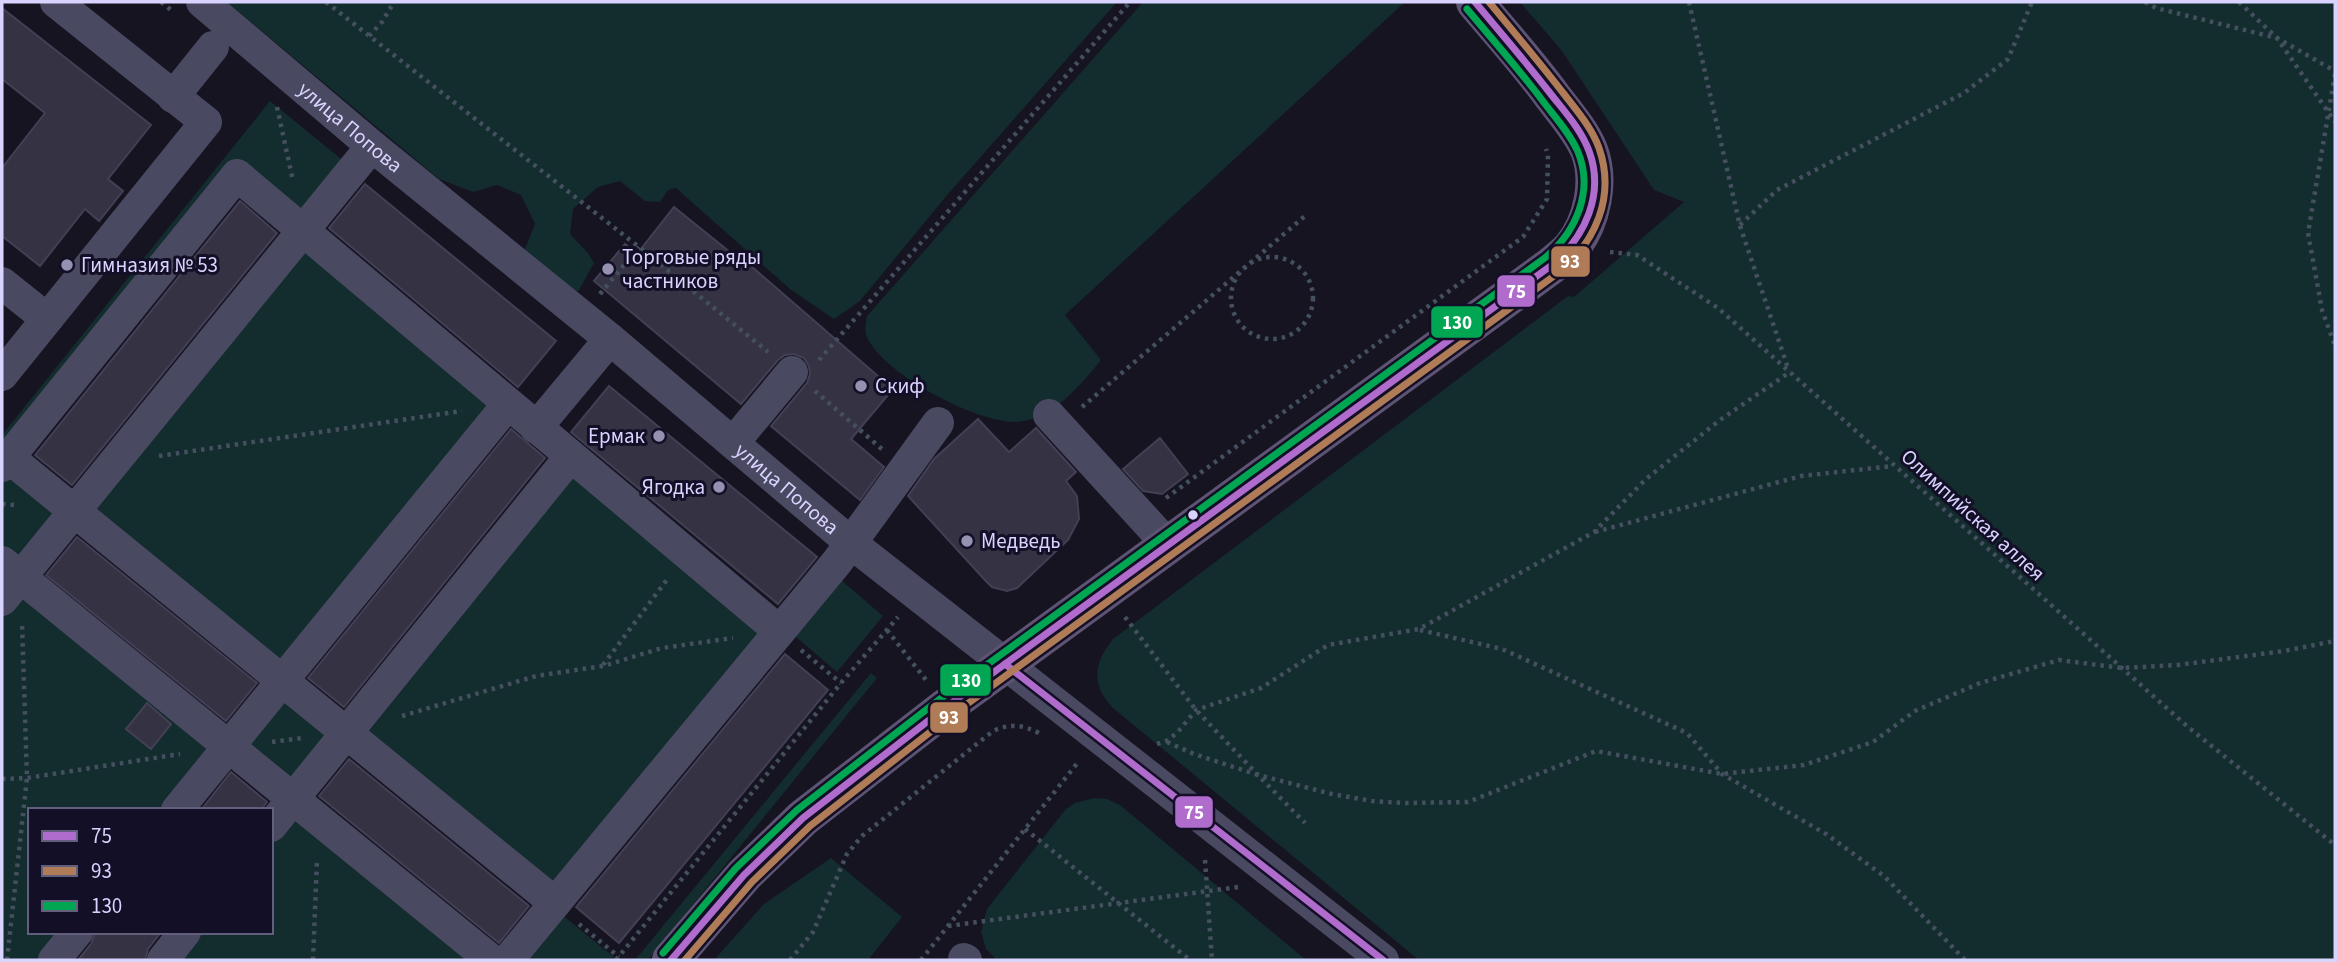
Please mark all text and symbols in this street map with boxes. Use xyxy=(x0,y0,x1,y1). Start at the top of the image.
street label: улица Попова xyxy=(291,74,409,180)
place label: Торговые ряды частников xyxy=(622,242,761,296)
line badge: 93 xyxy=(1550,245,1591,278)
text: 93 xyxy=(1560,249,1580,276)
place label: Гимназия № 53 xyxy=(81,250,218,280)
marker: Гимназия № 53 xyxy=(59,257,75,273)
marker: Торговые ряды частников xyxy=(600,261,616,277)
line badge: 75 xyxy=(1496,274,1536,308)
text: 75 xyxy=(1506,279,1526,306)
line badge: 130 xyxy=(1430,305,1484,339)
text: 130 xyxy=(1442,310,1472,337)
place label: Скиф xyxy=(875,371,925,401)
marker: Скиф xyxy=(853,378,869,394)
place label: Ермак xyxy=(588,421,646,451)
marker: Ермак xyxy=(651,428,667,444)
street label: улица Попова xyxy=(728,436,846,542)
street label: Олимпийская аллея xyxy=(1894,442,2052,588)
place label: Ягодка xyxy=(642,472,705,502)
marker: Ягодка xyxy=(711,479,727,495)
unlabelled marker xyxy=(1186,508,1200,522)
place label: Медведь xyxy=(981,526,1060,556)
marker: Медведь xyxy=(959,533,975,549)
line badge: 130 xyxy=(939,663,992,697)
text: 130 xyxy=(951,668,981,695)
line badge: 93 xyxy=(929,701,969,734)
text: 93 xyxy=(939,705,959,732)
line badge: 75 xyxy=(1174,795,1214,829)
text: 75 xyxy=(1184,800,1204,827)
legend xyxy=(28,808,273,934)
text: 75 xyxy=(91,821,112,851)
text: 93 xyxy=(91,856,112,886)
text: 130 xyxy=(91,891,122,921)

